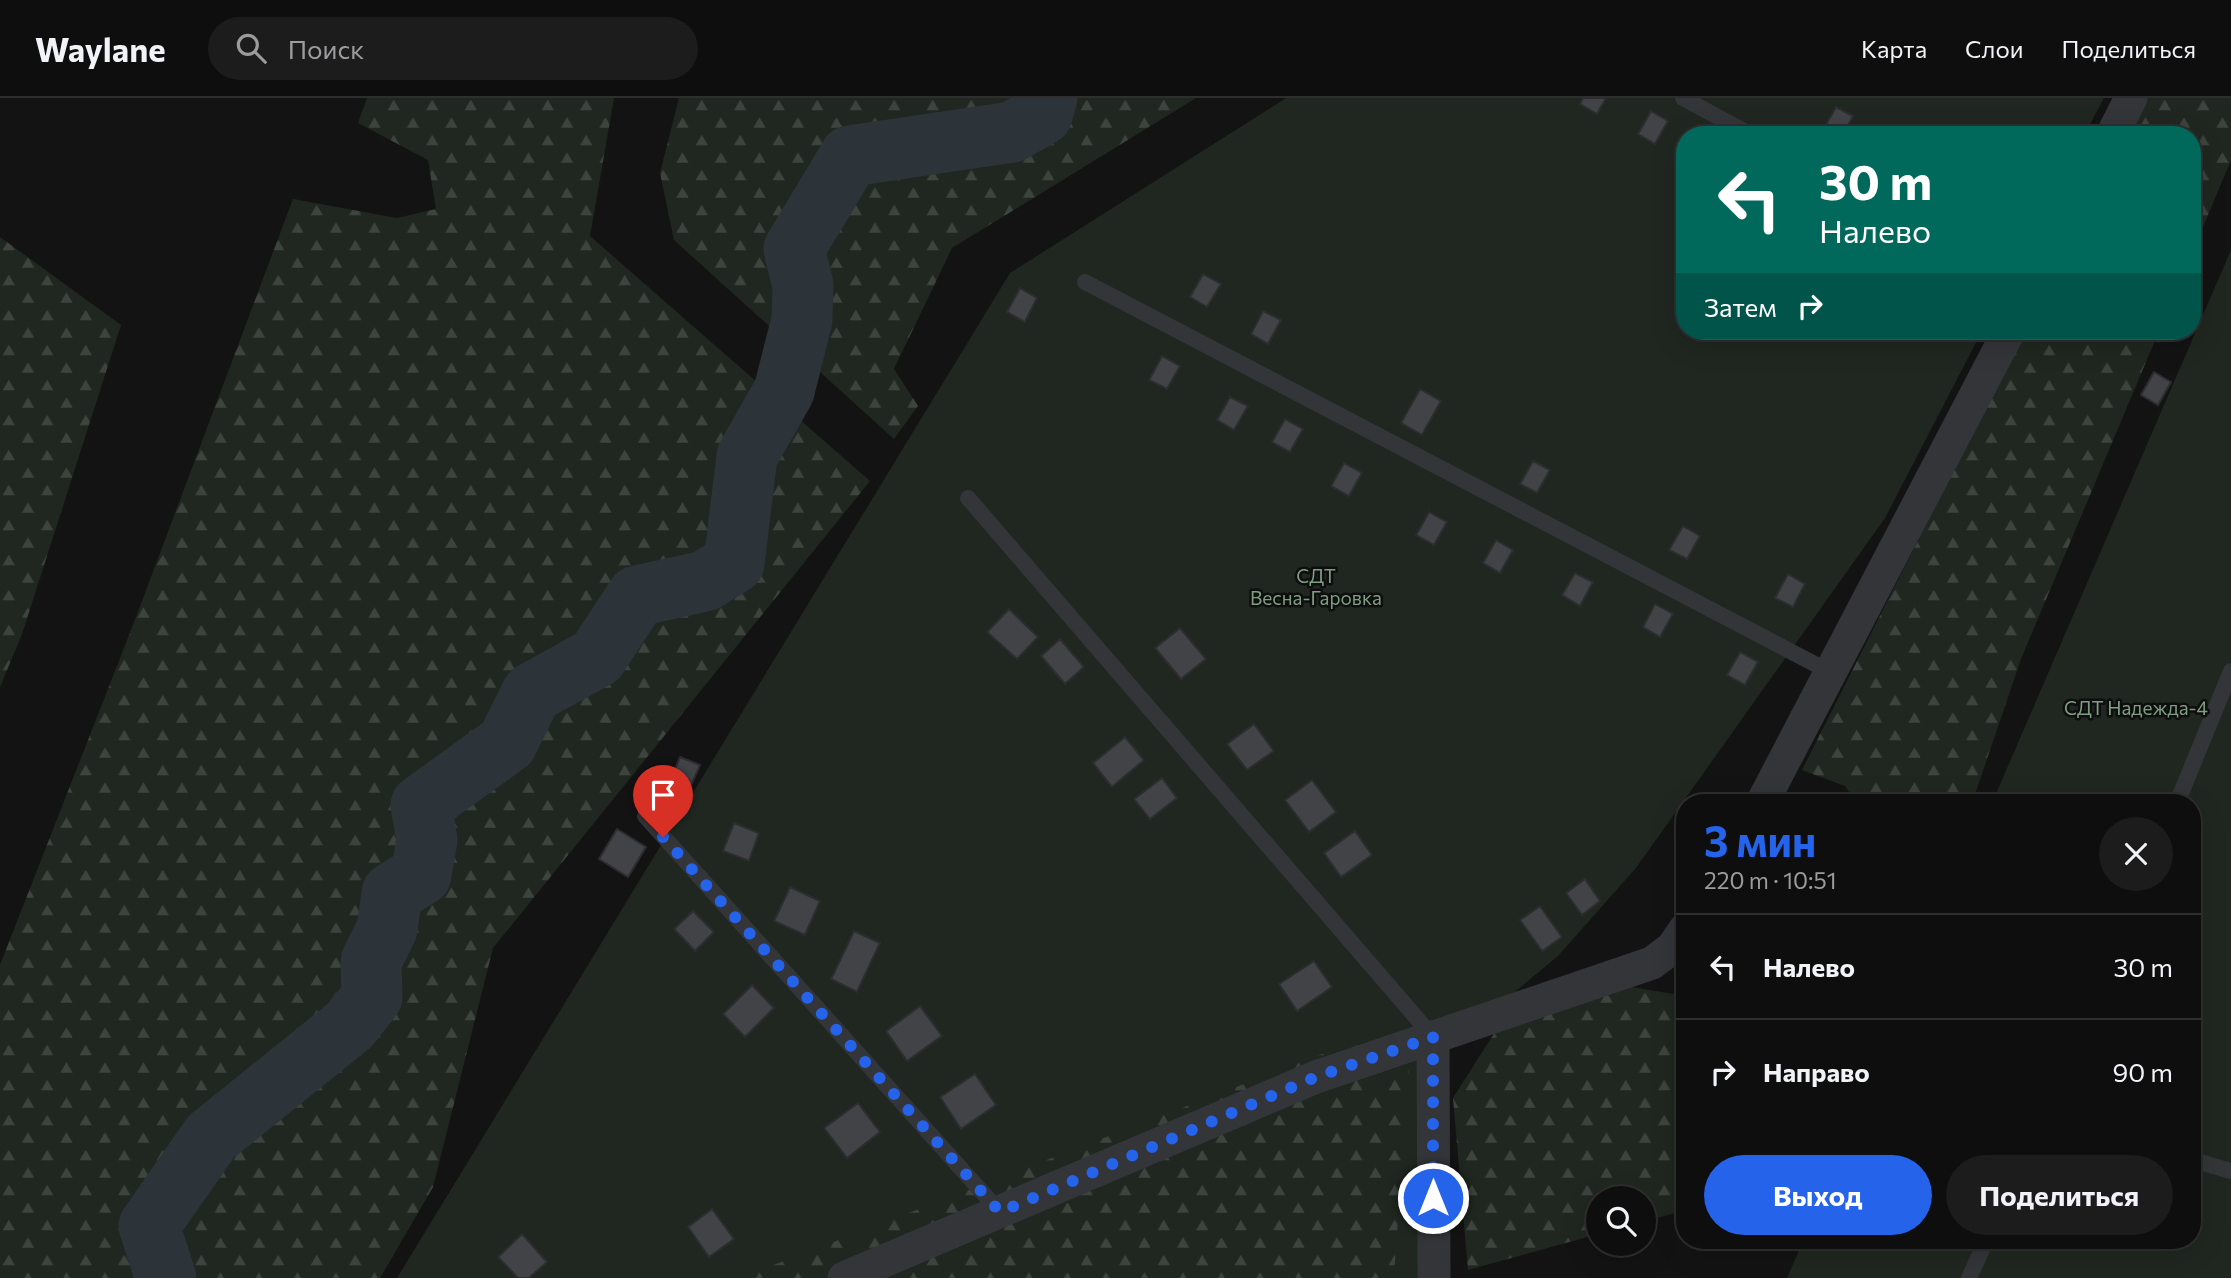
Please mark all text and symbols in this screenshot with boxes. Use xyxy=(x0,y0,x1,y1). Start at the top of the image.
search box xyxy=(208,17,698,80)
text: Waylane xyxy=(35,28,166,69)
icon: search xyxy=(232,29,270,67)
text: Поиск xyxy=(288,33,364,64)
text: Карта xyxy=(1861,34,1927,63)
text: Слои xyxy=(1965,34,2023,63)
text: Поделиться xyxy=(2061,34,2196,63)
text: 30 m xyxy=(1819,150,1932,210)
icon: left xyxy=(1704,154,1795,245)
text: Налево xyxy=(1819,210,1931,250)
icon: right xyxy=(1791,287,1829,325)
text: Затем xyxy=(1704,291,1777,322)
park label: СДТ Весна-Гаровка xyxy=(1250,564,1382,609)
park label: СДТ Надежда-4 xyxy=(2064,696,2208,719)
pin xyxy=(633,765,693,837)
icon: arrive xyxy=(644,776,682,814)
text: 3 мин xyxy=(1704,814,1816,866)
button: close xyxy=(2099,817,2173,891)
text: 220 m · 10:51 xyxy=(1704,866,1836,894)
icon: left xyxy=(1704,948,1742,986)
text: Налево xyxy=(1763,951,1855,982)
text: 30 m xyxy=(2114,951,2173,982)
icon: right xyxy=(1704,1053,1742,1091)
text: Направо xyxy=(1763,1056,1870,1087)
text: 90 m xyxy=(2113,1056,2173,1087)
button: Выход xyxy=(1704,1155,1932,1235)
button: Поделиться xyxy=(1946,1155,2173,1235)
position arrow xyxy=(1396,1161,1470,1235)
map controls xyxy=(1586,1186,1656,1256)
button: search xyxy=(1586,1186,1656,1256)

